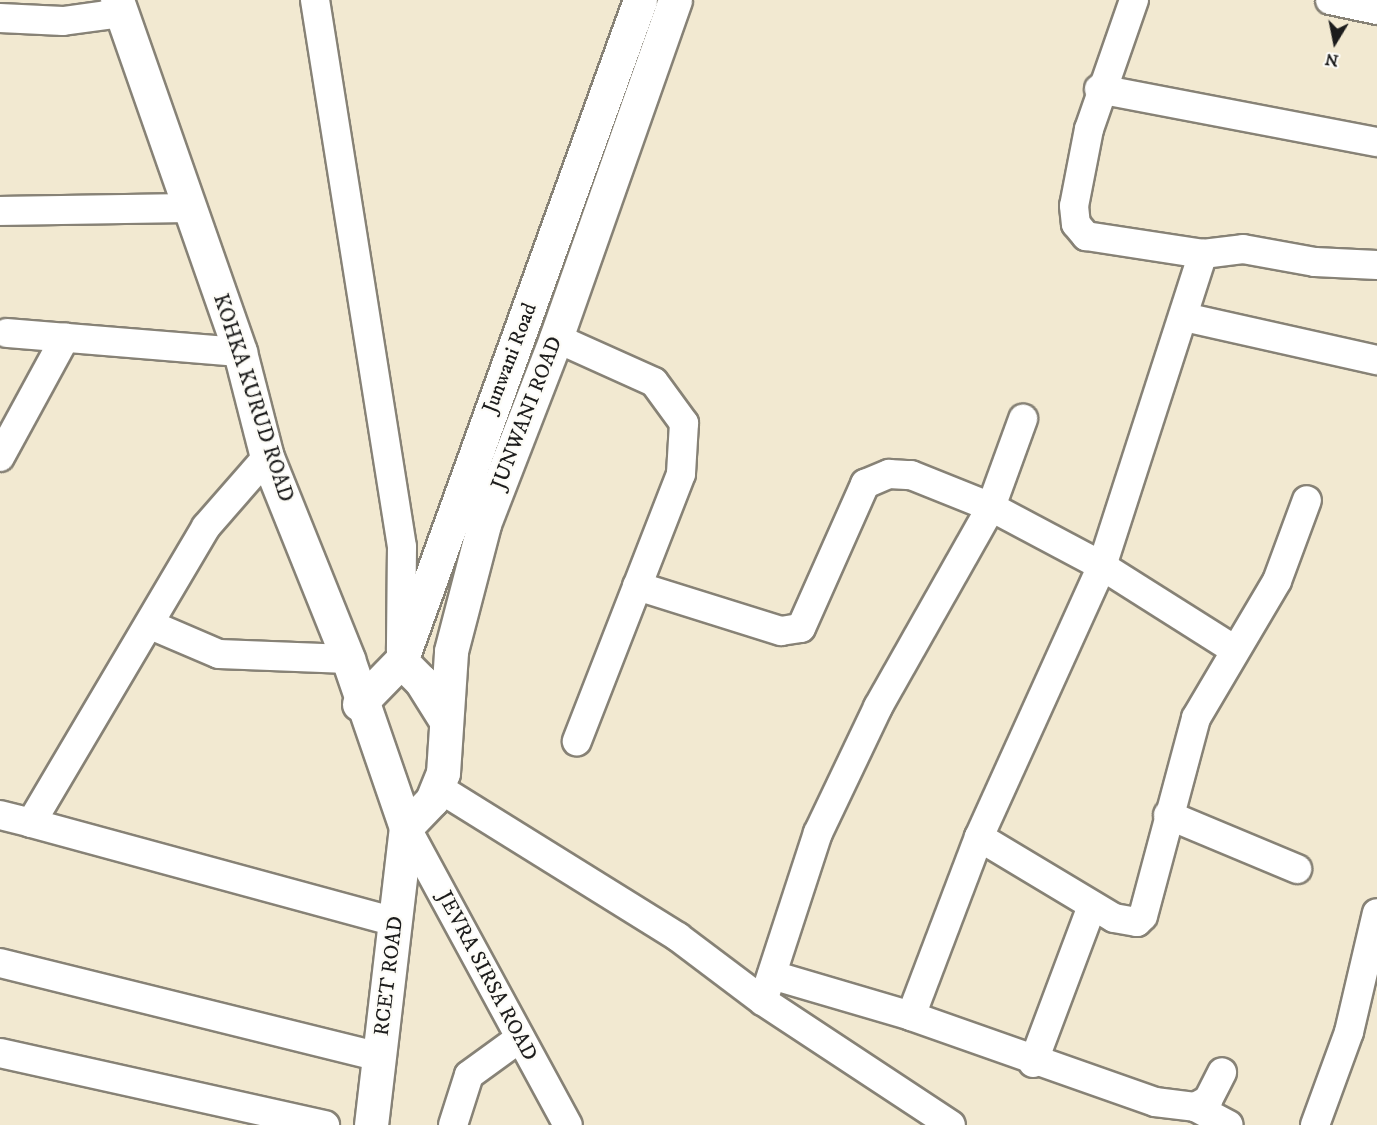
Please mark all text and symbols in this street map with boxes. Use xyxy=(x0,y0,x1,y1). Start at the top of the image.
north arrow xyxy=(1305,12,1365,72)
text: N xyxy=(1324,49,1340,71)
street label: KOHKA KURUD ROAD xyxy=(207,291,299,505)
street label: Junwani Road xyxy=(478,299,542,417)
street label: JUNWANI ROAD xyxy=(486,333,568,493)
street label: JEVRA SIRSA ROAD xyxy=(432,887,542,1065)
street label: RCET ROAD xyxy=(369,915,409,1037)

